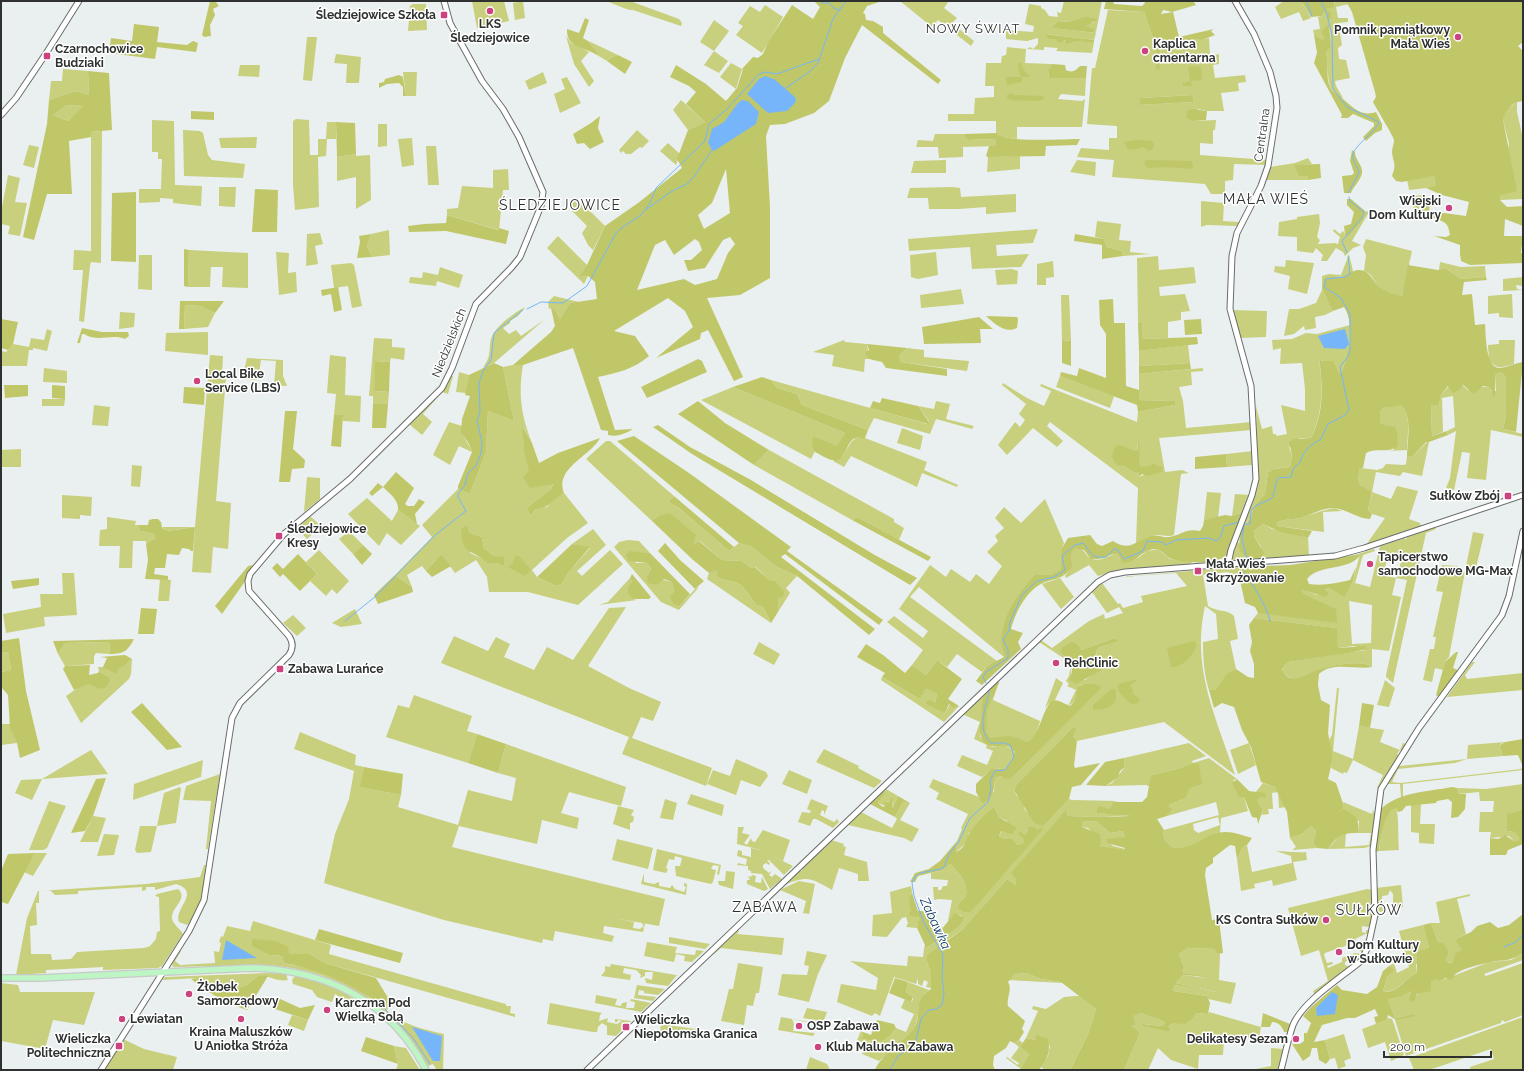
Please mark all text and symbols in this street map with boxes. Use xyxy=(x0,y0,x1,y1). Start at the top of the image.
marker: LKS Śledziejowice xyxy=(485,6,495,16)
place label: Śledziejowice Szkoła xyxy=(316,7,436,22)
marker: Śledziejowice Szkoła xyxy=(439,10,449,20)
place label: LKS Śledziejowice xyxy=(450,17,530,45)
district label: NOWY ŚWIAT xyxy=(926,20,1020,36)
place label: Pomnik pamiątkowy Mała Wieś xyxy=(1334,23,1450,51)
marker: Pomnik pamiątkowy Mała Wieś xyxy=(1453,32,1463,42)
place label: Kaplica cmentarna xyxy=(1153,37,1216,65)
place label: Czarnochowice Budziaki xyxy=(55,42,143,70)
marker: Kaplica cmentarna xyxy=(1140,46,1150,56)
marker: Czarnochowice Budziaki xyxy=(42,51,52,61)
street label: Centralna xyxy=(1251,107,1273,163)
district label: MAŁA WIEŚ xyxy=(1223,190,1309,207)
place label: Wiejski Dom Kultury xyxy=(1369,194,1441,222)
district label: ŚLEDZIEJOWICE xyxy=(499,196,621,213)
marker: Wiejski Dom Kultury xyxy=(1444,203,1454,213)
street label: Niedzielskich xyxy=(429,306,469,380)
place label: Local Bike Service (LBS) xyxy=(205,367,281,395)
marker: Local Bike Service (LBS) xyxy=(192,376,202,386)
place label: Sułków Zbój xyxy=(1430,489,1500,503)
marker: Sułków Zbój xyxy=(1503,491,1513,501)
place label: Śledziejowice Kresy xyxy=(287,521,366,550)
marker: Śledziejowice Kresy xyxy=(274,531,284,541)
place label: Tapicerstwo samochodowe MG-Max xyxy=(1378,550,1514,578)
place label: Mała Wieś Skrzyżowanie xyxy=(1206,557,1284,585)
marker: Tapicerstwo samochodowe MG-Max xyxy=(1365,559,1375,569)
marker: Mała Wieś Skrzyżowanie xyxy=(1193,566,1203,576)
place label: RehClinic xyxy=(1064,656,1119,670)
marker: RehClinic xyxy=(1051,658,1061,668)
place label: Zabawa Lurańce xyxy=(288,662,383,676)
marker: Zabawa Lurańce xyxy=(275,664,285,674)
water label: Zabawka xyxy=(917,894,954,952)
district label: ZABAWA xyxy=(732,899,798,915)
district label: SUŁKÓW xyxy=(1336,901,1402,918)
place label: KS Contra Sułków xyxy=(1216,913,1319,927)
marker: KS Contra Sułków xyxy=(1321,915,1331,925)
place label: Dom Kultury w Sułkowie xyxy=(1347,938,1420,966)
marker: Dom Kultury w Sułkowie xyxy=(1334,947,1344,957)
place label: Żłobek Samorządowy xyxy=(197,979,279,1008)
marker: Żłobek Samorządowy xyxy=(184,989,194,999)
place label: Karczma Pod Wielką Solą xyxy=(335,996,411,1024)
marker: Karczma Pod Wielką Solą xyxy=(322,1005,332,1015)
place label: Lewiatan xyxy=(130,1012,183,1026)
place label: Wieliczka Niepołomska Granica xyxy=(634,1013,757,1041)
marker: Lewiatan xyxy=(117,1014,127,1024)
marker: Kraina Maluszków U Aniołka Stróża xyxy=(236,1014,246,1024)
place label: OSP Zabawa xyxy=(807,1019,879,1033)
marker: OSP Zabawa xyxy=(794,1021,804,1031)
marker: Wieliczka Niepołomska Granica xyxy=(621,1022,631,1032)
place label: Kraina Maluszków U Aniołka Stróża xyxy=(189,1025,294,1053)
place label: Wieliczka Politechniczna xyxy=(27,1032,111,1060)
place label: Delikatesy Sezam xyxy=(1187,1032,1288,1046)
scale bar xyxy=(1384,1033,1491,1059)
marker: Delikatesy Sezam xyxy=(1291,1034,1301,1044)
place label: Klub Malucha Zabawa xyxy=(826,1040,953,1054)
text: 200 m xyxy=(1390,1040,1425,1054)
marker: Wieliczka Politechniczna xyxy=(114,1041,124,1051)
marker: Klub Malucha Zabawa xyxy=(813,1042,823,1052)

